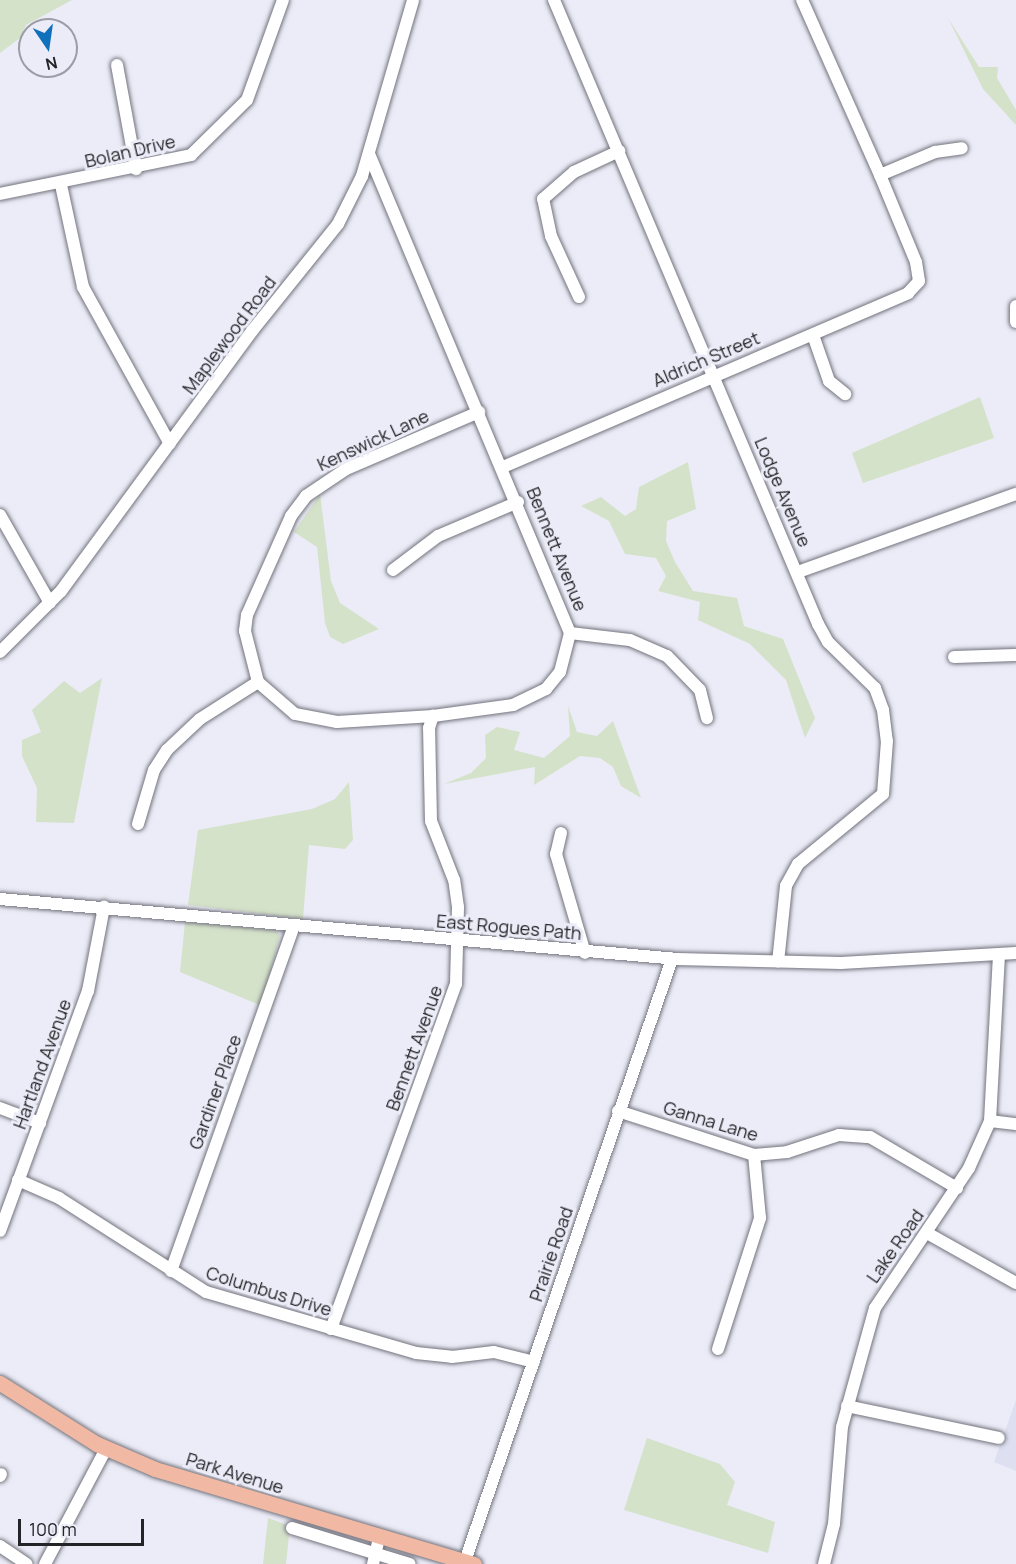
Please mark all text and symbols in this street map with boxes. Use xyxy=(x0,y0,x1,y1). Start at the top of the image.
north arrow xyxy=(18,18,78,78)
text: N xyxy=(44,52,60,76)
street label: Bolan Drive xyxy=(83,130,177,172)
street label: Maplewood Road xyxy=(178,272,280,398)
street label: Aldrich Street xyxy=(649,327,763,391)
street label: Kenswick Lane xyxy=(314,405,432,475)
street label: Lodge Avenue xyxy=(750,434,816,550)
street label: Bennett Avenue xyxy=(522,484,592,614)
street label: East Rogues Path xyxy=(435,910,583,944)
street label: Bennett Avenue xyxy=(381,982,447,1114)
street label: Hartland Avenue xyxy=(8,996,76,1132)
street label: Gardiner Place xyxy=(184,1032,246,1152)
street label: Ganna Lane xyxy=(661,1096,761,1146)
street label: Prairie Road xyxy=(525,1204,577,1304)
street label: Lake Road xyxy=(862,1205,928,1287)
street label: Columbus Drive xyxy=(204,1262,334,1320)
street label: Park Avenue xyxy=(184,1448,286,1498)
scale bar xyxy=(21,1507,147,1545)
text: 100 m xyxy=(29,1517,77,1541)

